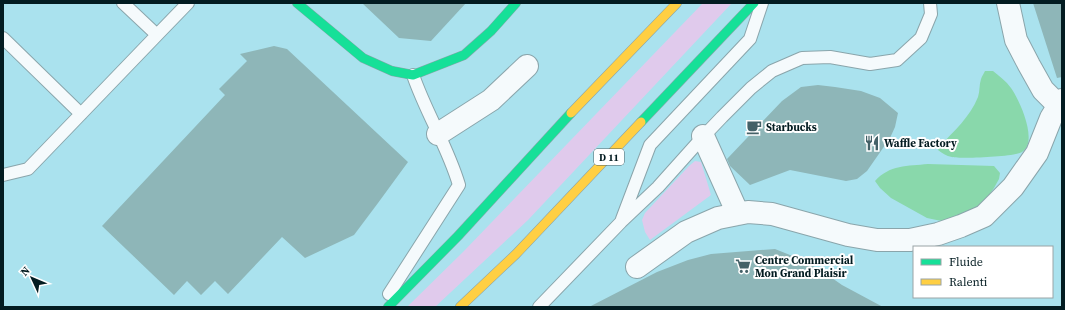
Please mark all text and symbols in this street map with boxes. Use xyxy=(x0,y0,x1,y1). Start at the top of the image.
cafe icon: Starbucks xyxy=(745,118,763,136)
place label: Starbucks xyxy=(766,120,817,135)
restaurant icon: Waffle Factory xyxy=(863,134,881,152)
place label: Waffle Factory xyxy=(884,136,957,151)
road number: D 11 xyxy=(594,149,624,165)
legend xyxy=(913,246,1053,298)
place label: Centre Commercial Mon Grand Plaisir xyxy=(755,253,854,281)
text: Fluide xyxy=(949,254,983,270)
supermarket icon: Centre Commercial Mon Grand Plaisir xyxy=(734,257,752,275)
north arrow xyxy=(12,258,52,298)
text: N xyxy=(17,263,33,279)
text: Ralenti xyxy=(949,274,988,290)

